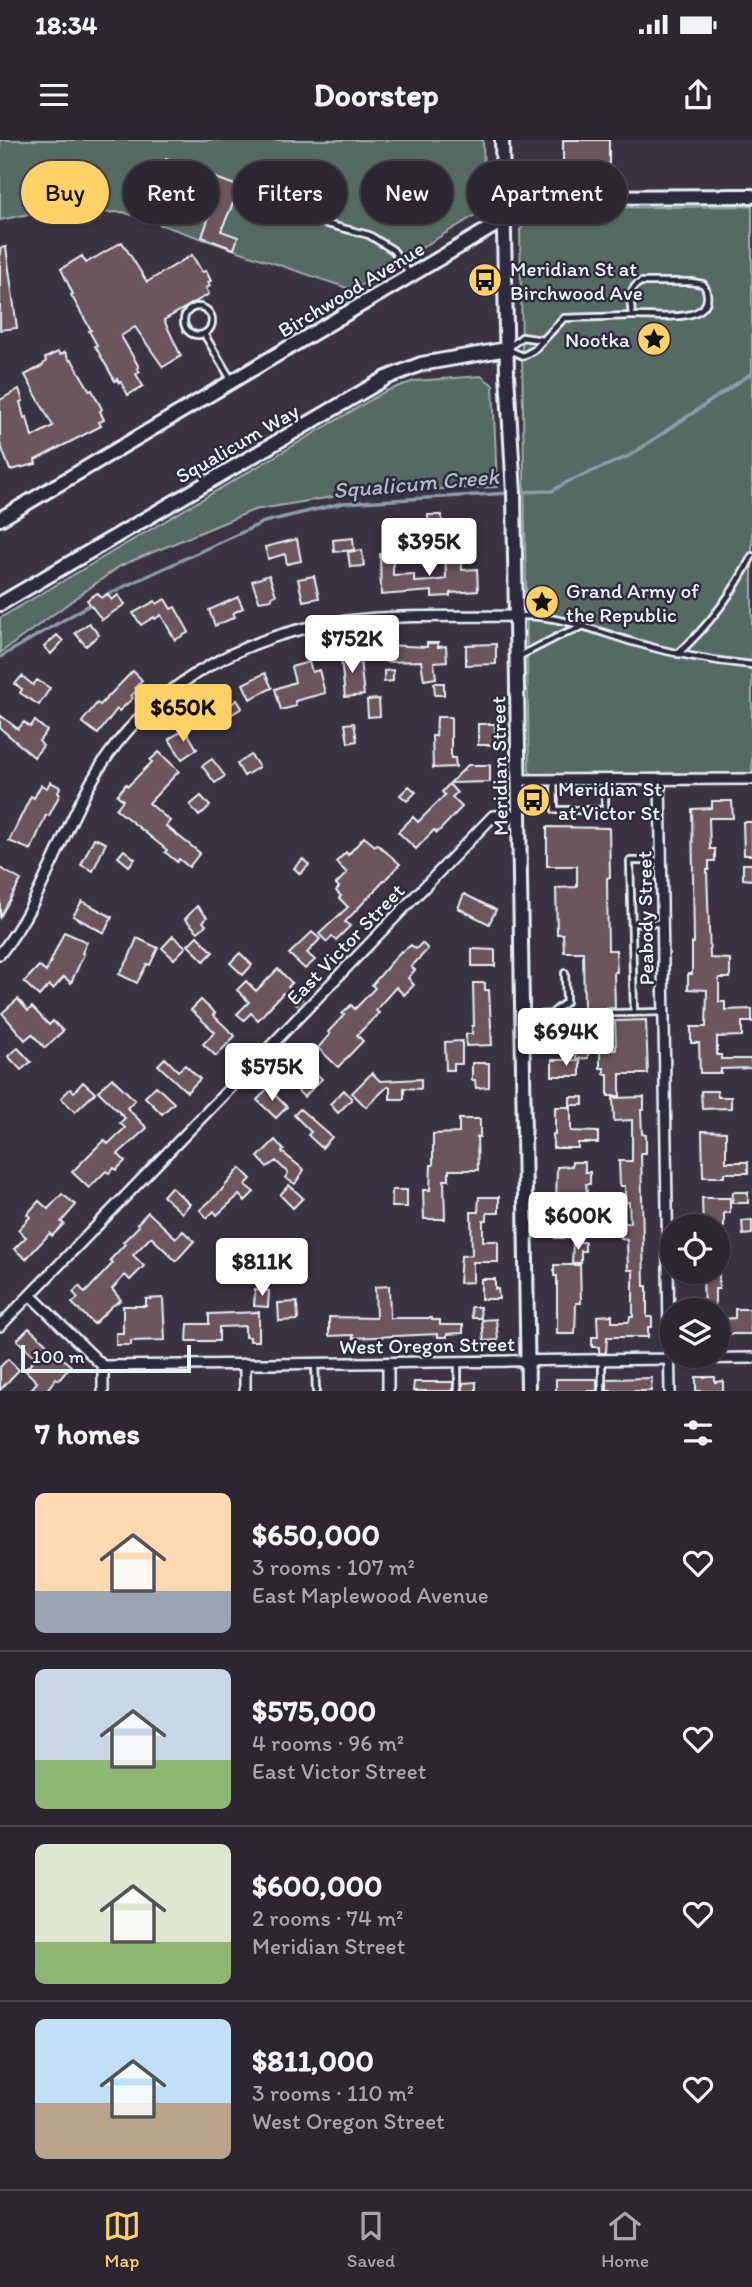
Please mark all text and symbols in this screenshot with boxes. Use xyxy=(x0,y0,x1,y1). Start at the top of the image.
text: 18:34 xyxy=(35,9,97,41)
icon: menu xyxy=(35,76,73,114)
text: Doorstep xyxy=(313,76,439,114)
icon: share xyxy=(679,76,717,114)
chip: Buy xyxy=(21,161,109,224)
chip: Rent xyxy=(123,161,219,224)
chip: Filters xyxy=(233,161,347,224)
chip: New xyxy=(361,161,453,224)
chip: Apartment xyxy=(467,161,627,224)
street label: Birchwood Avenue xyxy=(273,235,429,343)
place label: Meridian St at Birchwood Ave xyxy=(510,256,643,305)
bus stop icon: Meridian St at Birchwood Ave xyxy=(466,261,504,299)
place icon: Nootka xyxy=(635,320,673,358)
place label: Nootka xyxy=(565,327,630,352)
street label: Squalicum Way xyxy=(171,398,303,488)
water label: Squalicum Creek xyxy=(332,462,501,504)
pin: $395K xyxy=(380,518,478,578)
text: $395K xyxy=(398,527,461,555)
place label: Grand Army of the Republic xyxy=(566,578,699,627)
place icon: Grand Army of the Republic xyxy=(523,583,561,621)
pin: $752K xyxy=(303,616,401,675)
text: $752K xyxy=(321,624,383,652)
pin: $650K xyxy=(134,684,232,744)
text: $650K xyxy=(151,693,215,721)
street label: Meridian Street xyxy=(485,696,513,836)
place label: Meridian St at Victor St xyxy=(558,776,662,825)
bus stop icon: Meridian St at Victor St xyxy=(514,781,552,819)
street label: Peabody Street xyxy=(631,850,659,986)
street label: East Victor Street xyxy=(281,878,409,1010)
pin: $694K xyxy=(517,1009,615,1068)
text: $694K xyxy=(534,1017,598,1045)
pin: $575K xyxy=(223,1044,321,1103)
text: $575K xyxy=(241,1052,303,1080)
pin: $600K xyxy=(529,1192,627,1252)
text: $600K xyxy=(545,1201,611,1229)
map controls xyxy=(660,1214,730,1368)
button: locate xyxy=(660,1214,730,1284)
pin: $811K xyxy=(213,1238,311,1298)
text: $811K xyxy=(232,1247,292,1275)
button: layers xyxy=(660,1298,730,1368)
street label: West Oregon Street xyxy=(339,1331,515,1359)
scale bar xyxy=(21,1342,191,1374)
text: 100 m xyxy=(32,1345,84,1368)
icon: filters xyxy=(679,1414,717,1452)
text: 7 homes xyxy=(35,1415,140,1452)
text: $650,000 xyxy=(252,1516,380,1553)
icon: home xyxy=(91,1521,175,1605)
icon: heart xyxy=(679,1544,717,1582)
text: 3 rooms · 107 m² xyxy=(252,1553,415,1581)
text: East Maplewood Avenue xyxy=(252,1581,489,1609)
text: $575,000 xyxy=(252,1692,376,1729)
icon: home xyxy=(91,1697,175,1781)
icon: heart xyxy=(679,1720,717,1758)
text: 4 rooms · 96 m² xyxy=(252,1729,404,1757)
text: East Victor Street xyxy=(252,1757,426,1785)
text: $600,000 xyxy=(252,1867,383,1904)
icon: home xyxy=(91,1872,175,1956)
icon: heart xyxy=(679,1895,717,1933)
text: 2 rooms · 74 m² xyxy=(252,1904,404,1932)
text: Meridian Street xyxy=(252,1932,405,1960)
text: $811,000 xyxy=(252,2042,374,2079)
icon: home xyxy=(91,2047,175,2131)
icon: heart xyxy=(679,2070,717,2108)
text: 3 rooms · 110 m² xyxy=(252,2079,414,2107)
text: West Oregon Street xyxy=(252,2107,445,2135)
tab: Map xyxy=(103,2207,141,2272)
tab: Saved xyxy=(347,2207,395,2272)
tab: Home xyxy=(601,2207,649,2272)

